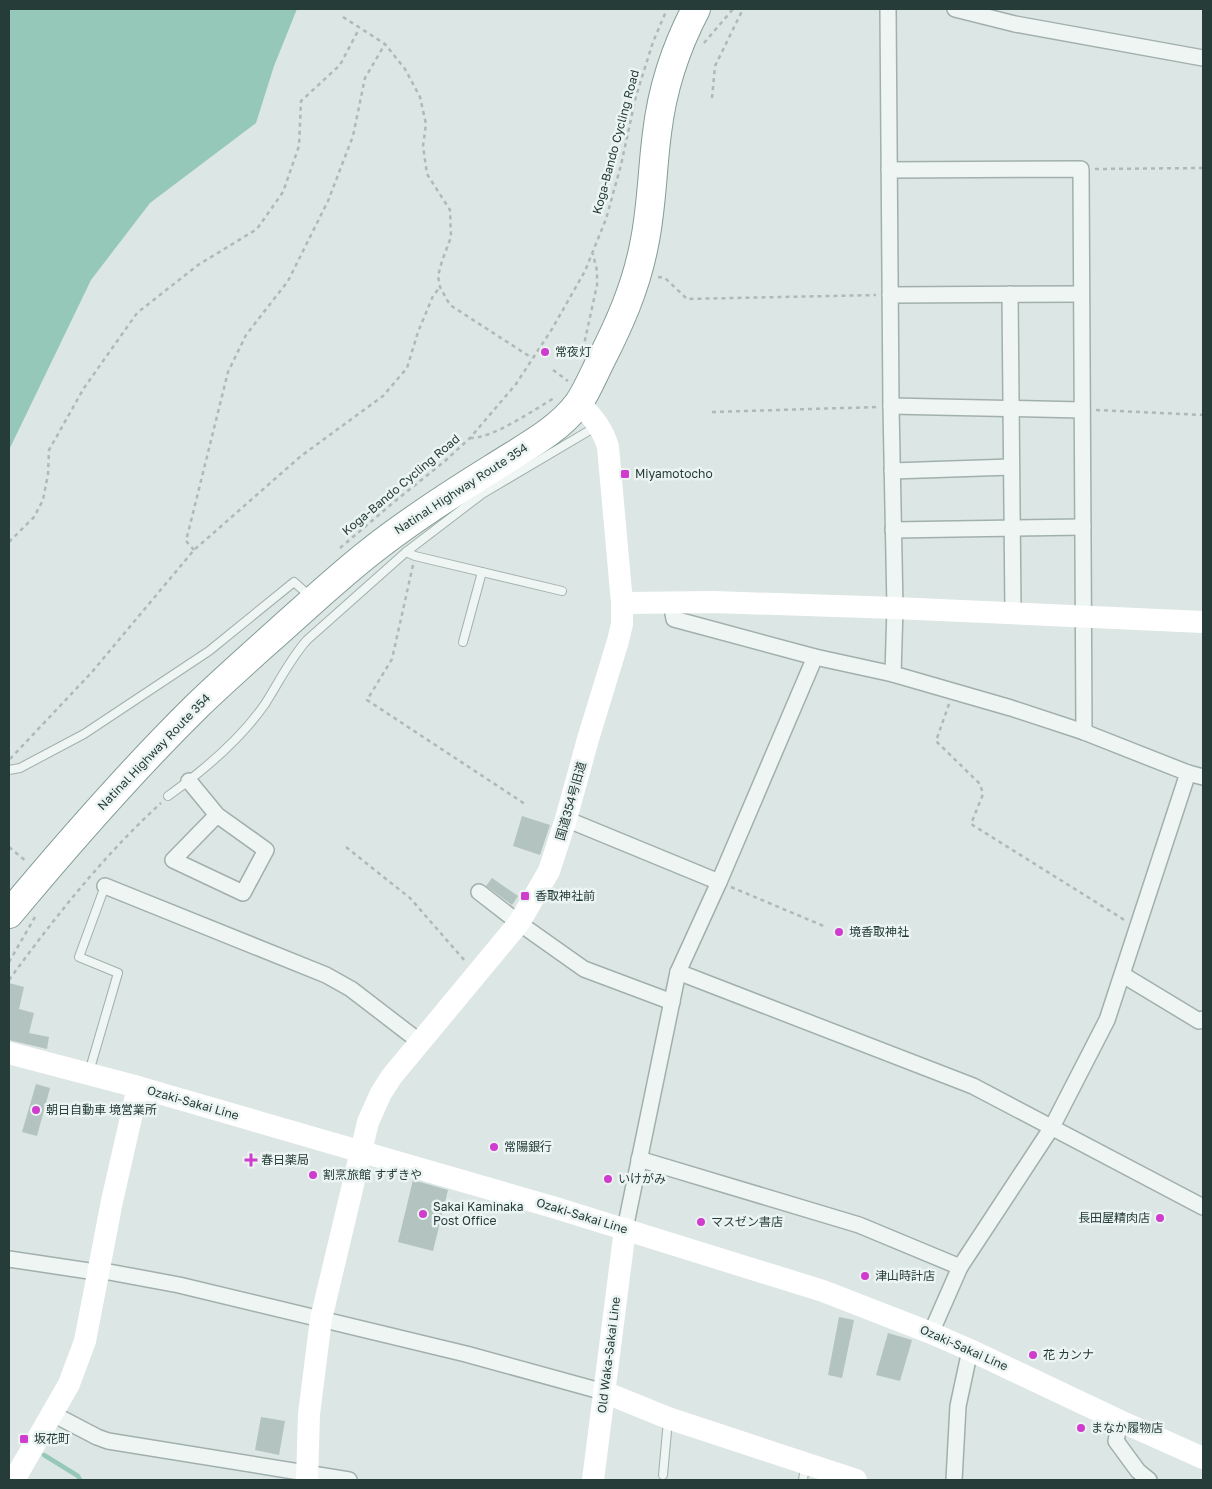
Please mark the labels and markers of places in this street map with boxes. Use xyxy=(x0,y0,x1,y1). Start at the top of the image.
place label: 常夜灯 xyxy=(555,344,591,359)
marker: 常夜灯 xyxy=(539,346,551,358)
place label: Miyamotocho xyxy=(635,466,713,481)
marker: Miyamotocho xyxy=(619,468,631,480)
place label: 香取神社前 xyxy=(535,888,595,903)
marker: 香取神社前 xyxy=(519,890,531,902)
place label: 境香取神社 xyxy=(849,924,909,939)
marker: 境香取神社 xyxy=(833,926,845,938)
place label: 朝日自動車 境営業所 xyxy=(46,1102,157,1117)
marker: 朝日自動車 境営業所 xyxy=(30,1104,42,1116)
place label: 常陽銀行 xyxy=(504,1139,552,1154)
marker: 常陽銀行 xyxy=(488,1141,500,1153)
place label: 春日薬局 xyxy=(261,1152,309,1167)
marker: 春日薬局 xyxy=(245,1154,257,1166)
place label: 割烹旅館 すずきや xyxy=(323,1167,422,1182)
marker: 割烹旅館 すずきや xyxy=(307,1169,319,1181)
place label: いけがみ xyxy=(618,1171,666,1186)
marker: いけがみ xyxy=(602,1173,614,1185)
place label: Sakai Kaminaka Post Office xyxy=(433,1199,524,1228)
marker: Sakai Kaminaka Post Office xyxy=(417,1208,429,1220)
place label: 長田屋精肉店 xyxy=(1078,1210,1150,1225)
marker: 長田屋精肉店 xyxy=(1154,1212,1166,1224)
place label: マスゼン書店 xyxy=(711,1214,783,1229)
marker: マスゼン書店 xyxy=(695,1216,707,1228)
place label: 津山時計店 xyxy=(875,1268,935,1283)
marker: 津山時計店 xyxy=(859,1270,871,1282)
place label: 花 カンナ xyxy=(1043,1347,1094,1362)
marker: 花 カンナ xyxy=(1027,1349,1039,1361)
place label: まなか履物店 xyxy=(1091,1420,1163,1435)
marker: まなか履物店 xyxy=(1075,1422,1087,1434)
place label: 坂花町 xyxy=(34,1431,70,1446)
marker: 坂花町 xyxy=(18,1433,30,1445)

